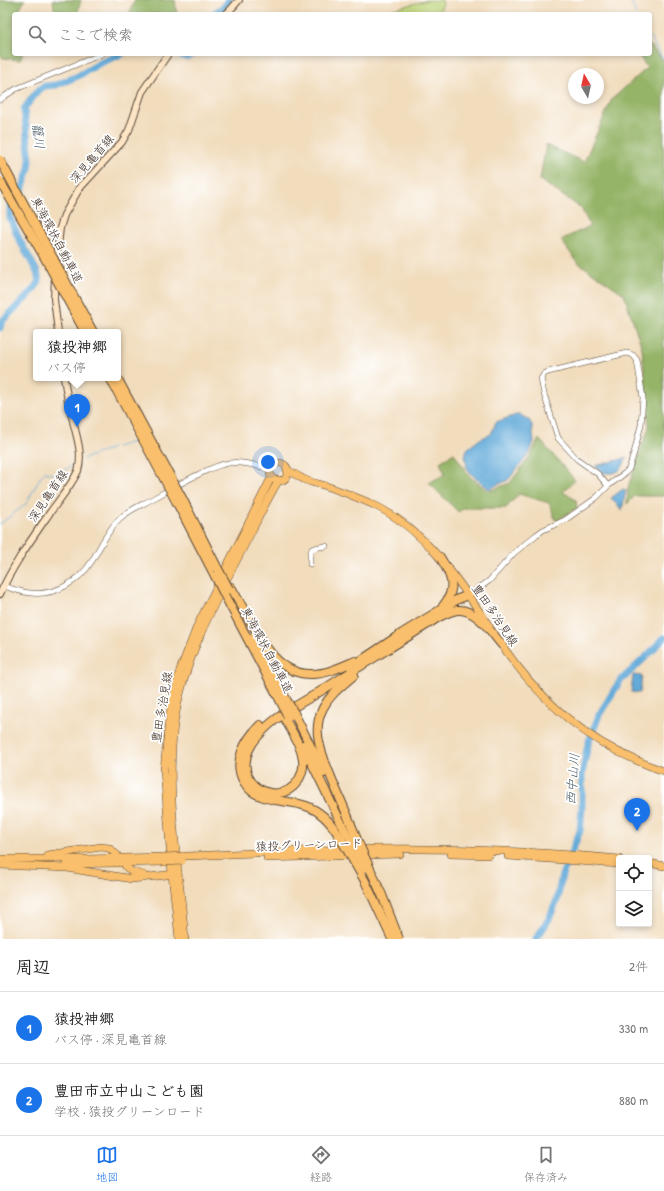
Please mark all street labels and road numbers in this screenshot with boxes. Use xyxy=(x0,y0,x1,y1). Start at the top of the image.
street label: 深見亀首線 xyxy=(66,130,118,187)
street label: 東海環状自動車道 xyxy=(27,193,87,286)
street label: 深見亀首線 xyxy=(24,466,71,525)
street label: 豊田多治見線 xyxy=(468,580,523,649)
street label: 東海環状自動車道 xyxy=(237,603,297,696)
street label: 豊田多治見線 xyxy=(147,670,176,744)
street label: 猿投グリーンロード xyxy=(255,834,363,855)

